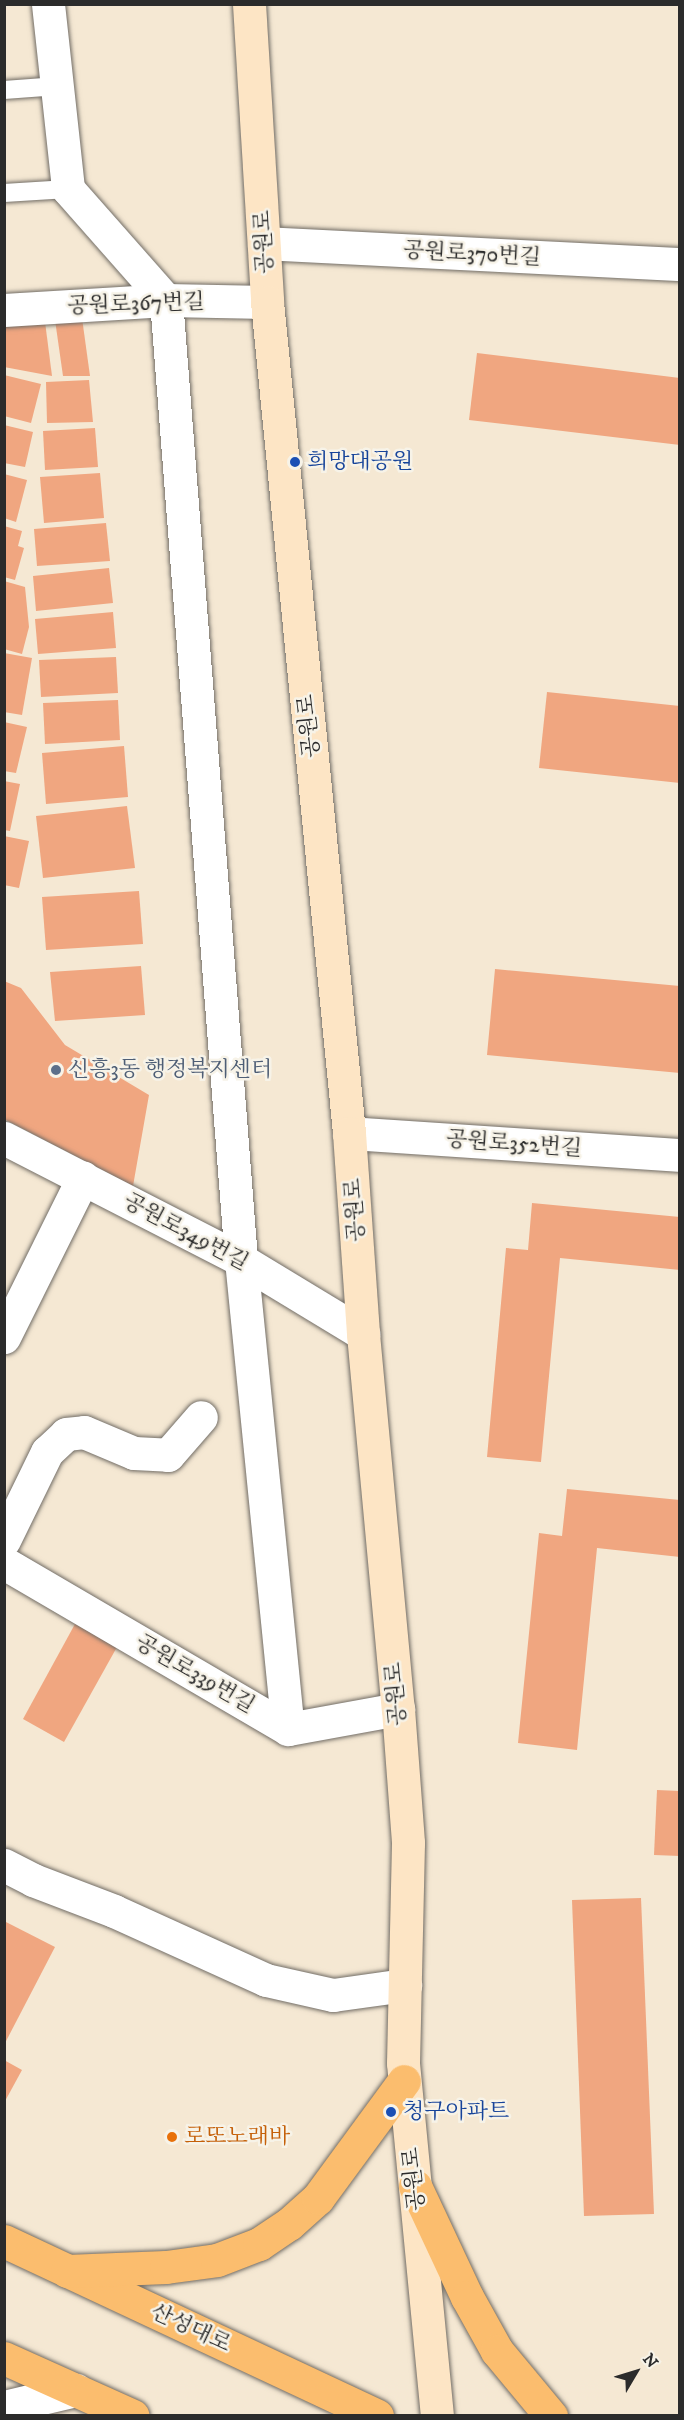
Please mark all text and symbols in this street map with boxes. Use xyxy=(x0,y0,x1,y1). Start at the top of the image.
street label: 공원로 xyxy=(249,209,279,275)
street label: 공원로370번길 xyxy=(402,237,542,271)
street label: 공원로367번길 xyxy=(67,288,205,320)
place label: 희망대공원 xyxy=(307,449,413,475)
marker: 희망대공원 xyxy=(288,455,302,469)
street label: 공원로 xyxy=(293,693,325,759)
place label: 신흥3동 행정복지센터 xyxy=(68,1057,272,1083)
marker: 신흥3동 행정복지센터 xyxy=(49,1063,63,1077)
street label: 공원로352번길 xyxy=(445,1126,583,1162)
street label: 공원로 xyxy=(340,1177,370,1243)
street label: 공원로349번길 xyxy=(119,1188,253,1276)
street label: 공원로339번길 xyxy=(131,1629,259,1719)
street label: 공원로 xyxy=(380,1661,412,1727)
place label: 청구아파트 xyxy=(403,2099,509,2125)
marker: 청구아파트 xyxy=(384,2105,398,2119)
place label: 로또노래바 xyxy=(184,2124,290,2150)
marker: 로또노래바 xyxy=(165,2130,179,2144)
street label: 공원로 xyxy=(398,2146,430,2212)
street label: 산성대로 xyxy=(147,2298,235,2358)
north arrow xyxy=(606,2342,666,2402)
text: N xyxy=(638,2350,662,2372)

